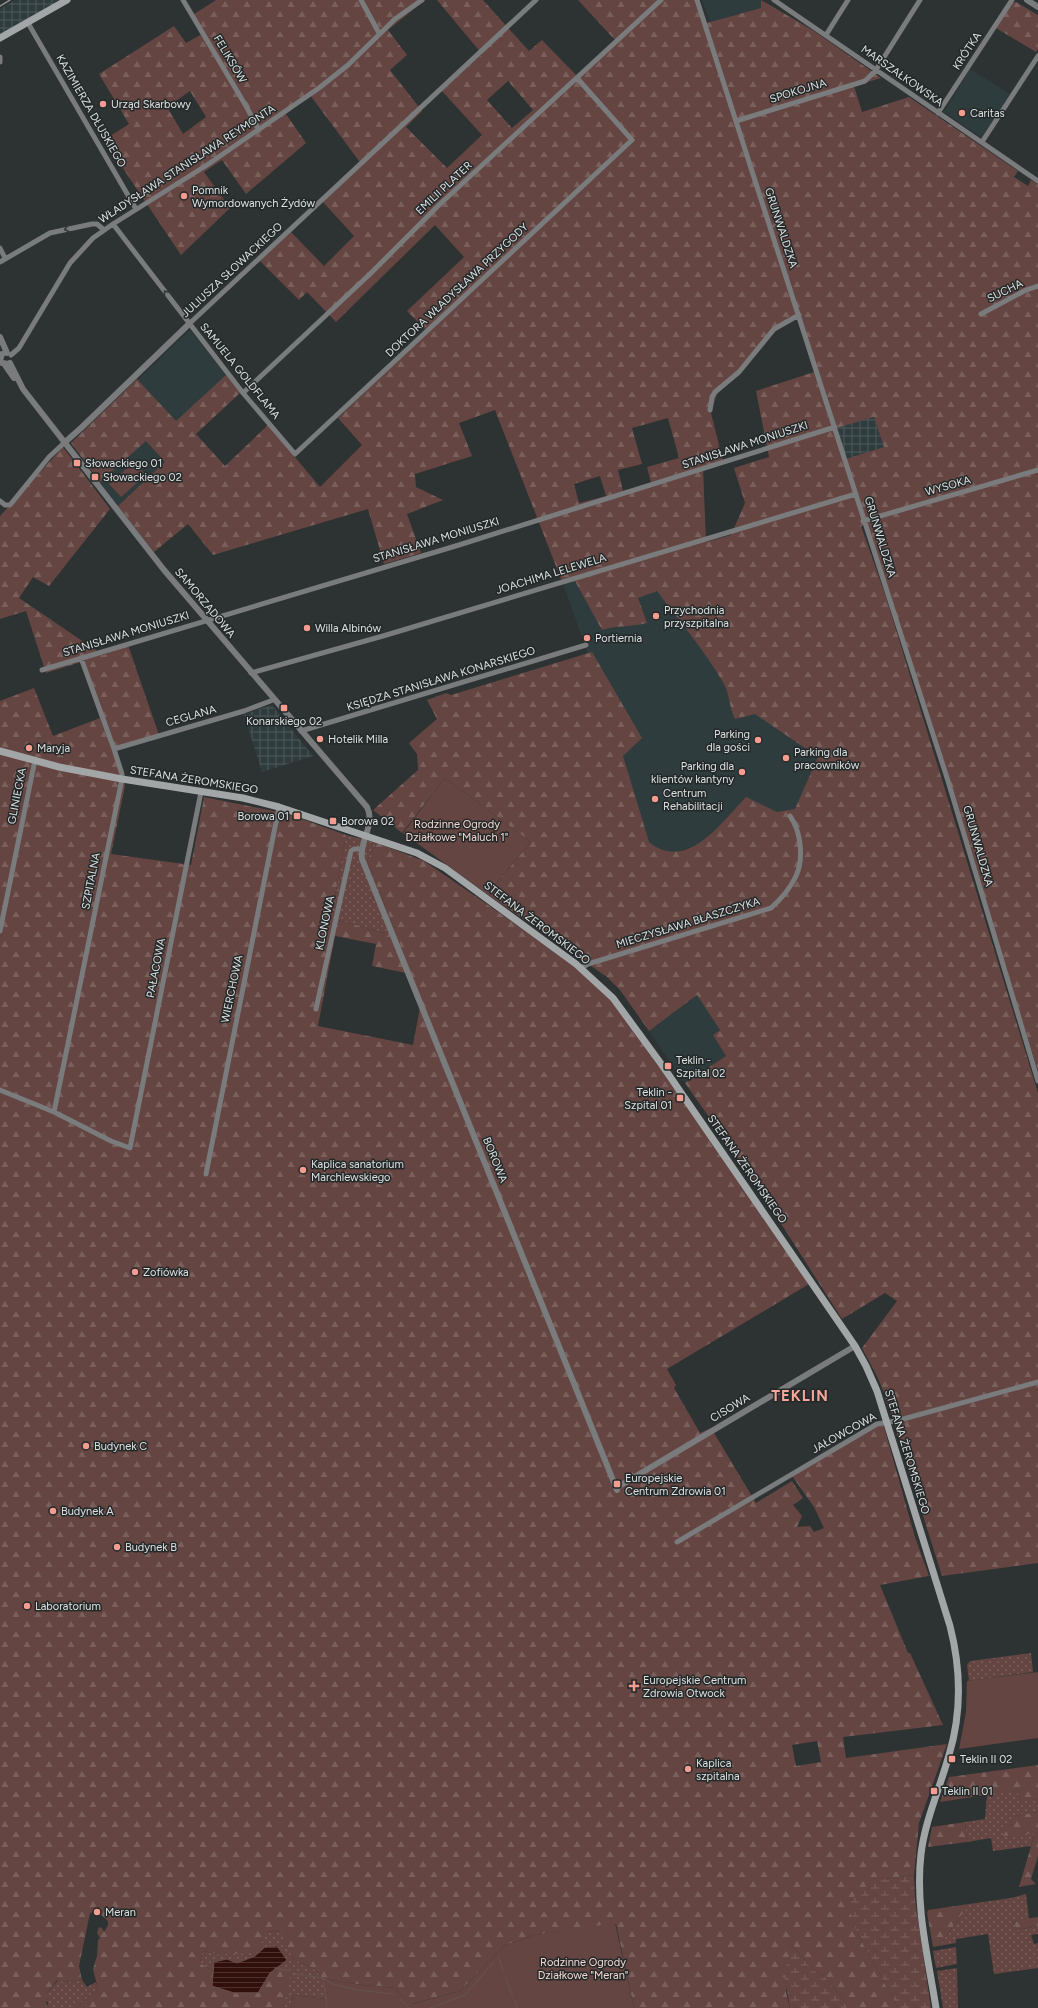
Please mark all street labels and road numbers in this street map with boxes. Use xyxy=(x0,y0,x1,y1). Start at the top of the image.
street label: KRÓTKA xyxy=(949,29,984,72)
street label: FELIKSÓW xyxy=(211,32,250,86)
street label: MARSZAŁKOWSKA xyxy=(858,43,946,110)
street label: KAZIMIERZA DŁUSKIEGO xyxy=(53,52,129,170)
street label: SPOKOJNA xyxy=(768,76,828,106)
street label: WŁADYSŁAWA STANISŁAWA REYMONTA xyxy=(96,102,278,226)
street label: EMILII PLATER xyxy=(413,159,475,217)
street label: GRUNWALDZKA xyxy=(762,186,800,270)
street label: JULIUSZA SŁOWACKIEGO xyxy=(179,220,285,320)
street label: DOKTORA WŁADYSŁAWA PRZYGODY xyxy=(383,220,531,360)
street label: SUCHA xyxy=(985,277,1025,305)
street label: SAMUELA GOLDFLAMA xyxy=(197,320,283,422)
street label: STANISŁAWA MONIUSZKI xyxy=(680,418,810,472)
street label: WYSOKA xyxy=(924,473,973,499)
street label: GRUNWALDZKA xyxy=(862,495,899,579)
street label: STANISŁAWA MONIUSZKI xyxy=(371,515,501,565)
street label: JOACHIMA LELEWELA xyxy=(494,551,608,597)
street label: SAMORZĄDOWA xyxy=(172,565,238,641)
street label: STANISŁAWA MONIUSZKI xyxy=(61,609,191,659)
street label: KSIĘDZA STANISŁAWA KONARSKIEGO xyxy=(345,644,537,714)
street label: CEGLANA xyxy=(164,702,218,729)
street label: STEFANA ŻEROMSKIEGO xyxy=(129,763,259,797)
street label: GLINIECKA xyxy=(5,766,29,825)
street label: GRUNWALDZKA xyxy=(960,804,996,889)
street label: SZPITALNA xyxy=(79,851,103,911)
street label: STEFANA ŻEROMSKIEGO xyxy=(481,879,593,967)
street label: KLONOWA xyxy=(313,894,337,951)
street label: MIECZYSŁAWA BŁASZCZYKA xyxy=(614,895,762,951)
street label: PAŁACOWA xyxy=(144,936,168,999)
street label: WIERCHOWA xyxy=(218,953,246,1024)
street label: STEFANA ŻEROMSKIEGO xyxy=(705,1112,790,1226)
street label: BOROWA xyxy=(480,1135,510,1185)
street label: STEFANA ŻEROMSKIEGO xyxy=(882,1388,932,1516)
street label: CISOWA xyxy=(708,1391,753,1425)
street label: JAŁOWCOWA xyxy=(809,1410,879,1456)

